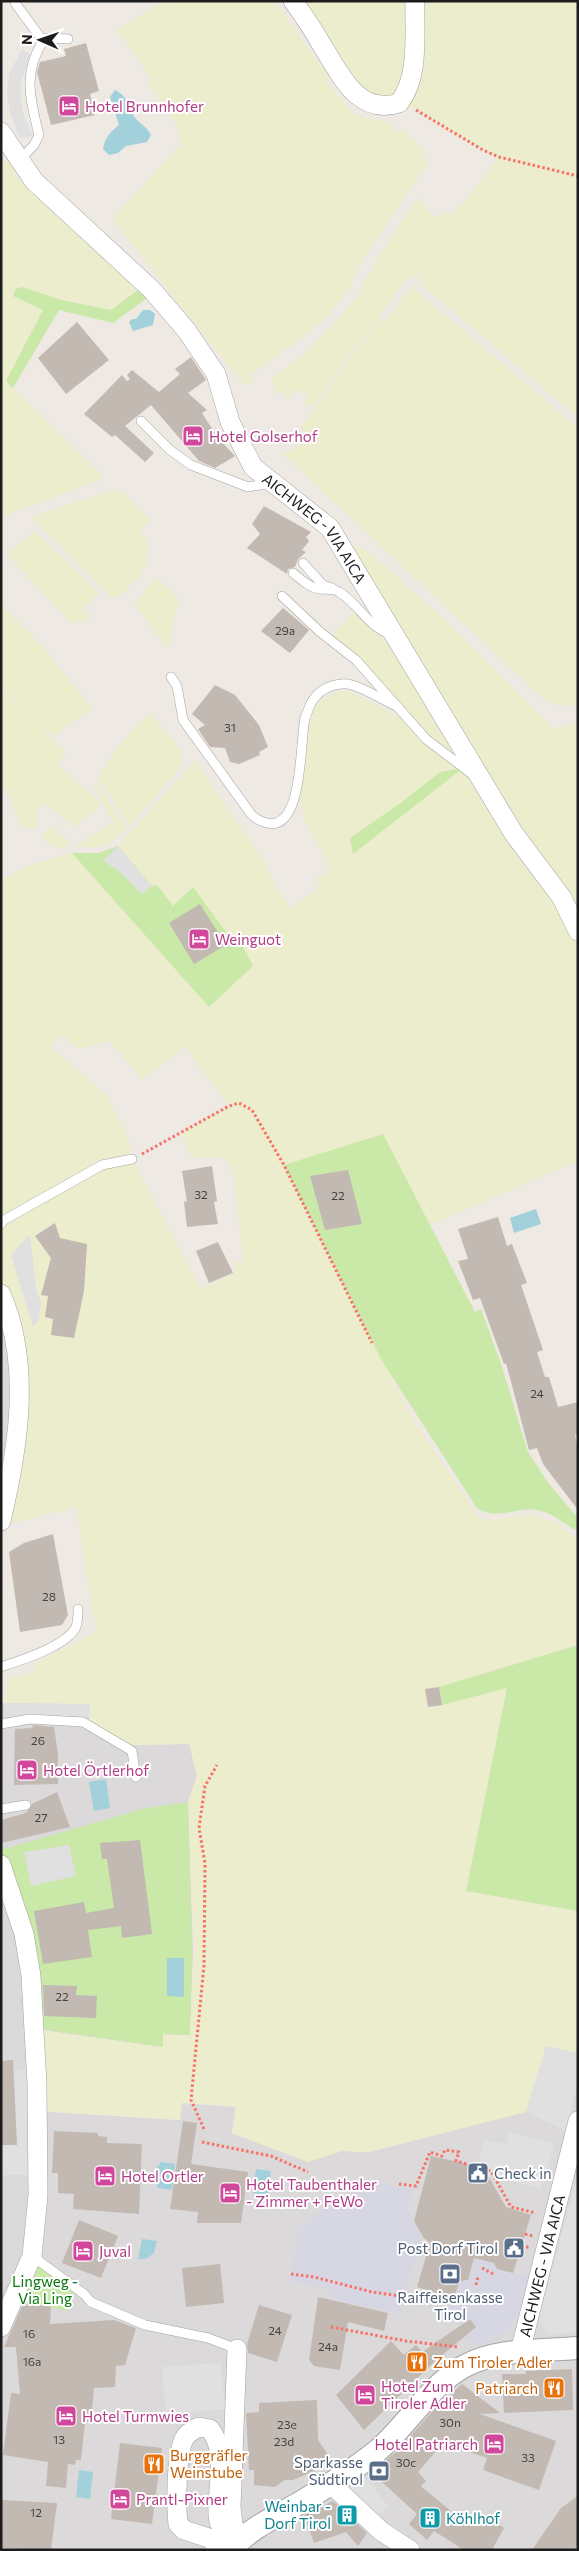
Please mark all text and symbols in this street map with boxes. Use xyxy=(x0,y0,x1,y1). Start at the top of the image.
north arrow xyxy=(15,15,65,65)
text: N xyxy=(18,34,35,45)
hotel icon: Hotel Brunnhofer xyxy=(57,94,81,118)
place label: Hotel Brunnhofer xyxy=(85,97,204,115)
hotel icon: Hotel Golserhof xyxy=(181,424,205,448)
place label: Hotel Golserhof xyxy=(209,427,318,445)
street label: AICHWEG - VIA AICA xyxy=(259,469,370,587)
house number: 29a xyxy=(275,623,295,637)
house number: 31 xyxy=(224,720,236,734)
hotel icon: Weinguot xyxy=(187,927,211,951)
place label: Weinguot xyxy=(215,930,281,948)
house number: 32 xyxy=(194,1187,208,1201)
house number: 22 xyxy=(331,1188,345,1202)
house number: 24 xyxy=(530,1386,544,1400)
house number: 28 xyxy=(42,1589,56,1603)
house number: 26 xyxy=(31,1733,45,1747)
hotel icon: Hotel Örtlerhof xyxy=(15,1758,39,1782)
place label: Hotel Örtlerhof xyxy=(43,1761,149,1779)
house number: 27 xyxy=(35,1810,47,1824)
house number: 22 xyxy=(55,1989,69,2003)
public building icon: Check in xyxy=(466,2161,490,2185)
hotel icon: Hotel Ortler xyxy=(93,2164,117,2188)
place label: Check in xyxy=(494,2164,552,2182)
place label: Hotel Ortler xyxy=(121,2167,204,2185)
place label: Hotel Taubenthaler - Zimmer + FeWo xyxy=(246,2175,377,2210)
hotel icon: Hotel Taubenthaler - Zimmer + FeWo xyxy=(218,2181,242,2205)
street label: AICHWEG - VIA AICA xyxy=(515,2193,568,2339)
public building icon: Post Dorf Tirol xyxy=(502,2236,526,2260)
hotel icon: Juval xyxy=(71,2239,95,2263)
place label: Post Dorf Tirol xyxy=(397,2239,498,2257)
place label: Juval xyxy=(99,2242,131,2260)
bank icon: Raiffeisenkasse Tirol xyxy=(438,2262,462,2286)
park label: Lingweg - Via Ling xyxy=(12,2272,78,2307)
place label: Raiffeisenkasse Tirol xyxy=(397,2288,503,2323)
house number: 24 xyxy=(268,2323,282,2337)
house number: 16 xyxy=(23,2326,35,2340)
house number: 24a xyxy=(318,2339,338,2353)
restaurant icon: Zum Tiroler Adler xyxy=(405,2350,429,2374)
place label: Zum Tiroler Adler xyxy=(433,2353,553,2371)
house number: 16a xyxy=(23,2354,41,2368)
restaurant icon: Patriarch xyxy=(542,2376,566,2400)
place label: Hotel Zum Tiroler Adler xyxy=(381,2377,466,2412)
place label: Patriarch xyxy=(475,2379,538,2397)
hotel icon: Hotel Zum Tiroler Adler xyxy=(353,2383,377,2407)
hotel icon: Hotel Turmwies xyxy=(54,2404,78,2428)
place label: Hotel Turmwies xyxy=(82,2407,189,2425)
house number: 30n xyxy=(439,2415,461,2429)
house number: 23e xyxy=(277,2417,297,2431)
house number: 13 xyxy=(53,2432,65,2446)
hotel icon: Hotel Patriarch xyxy=(482,2432,506,2456)
house number: 23d xyxy=(274,2434,294,2448)
place label: Hotel Patriarch xyxy=(374,2435,478,2453)
place label: Burggräfler Weinstube xyxy=(170,2446,248,2481)
house number: 33 xyxy=(521,2450,535,2464)
restaurant icon: Burggräfler Weinstube xyxy=(142,2452,166,2476)
place label: Sparkasse Südtirol xyxy=(294,2453,363,2488)
house number: 30c xyxy=(396,2455,416,2469)
bank icon: Sparkasse Südtirol xyxy=(367,2459,391,2483)
hotel icon: Prantl-Pixner xyxy=(108,2487,132,2511)
place label: Prantl-Pixner xyxy=(136,2490,228,2508)
place label: Weinbar - Dorf Tirol xyxy=(264,2497,331,2532)
building icon: Weinbar - Dorf Tirol xyxy=(335,2503,359,2527)
house number: 12 xyxy=(30,2505,42,2519)
building icon: Köhlhof xyxy=(418,2506,442,2530)
place label: Köhlhof xyxy=(446,2509,500,2527)

